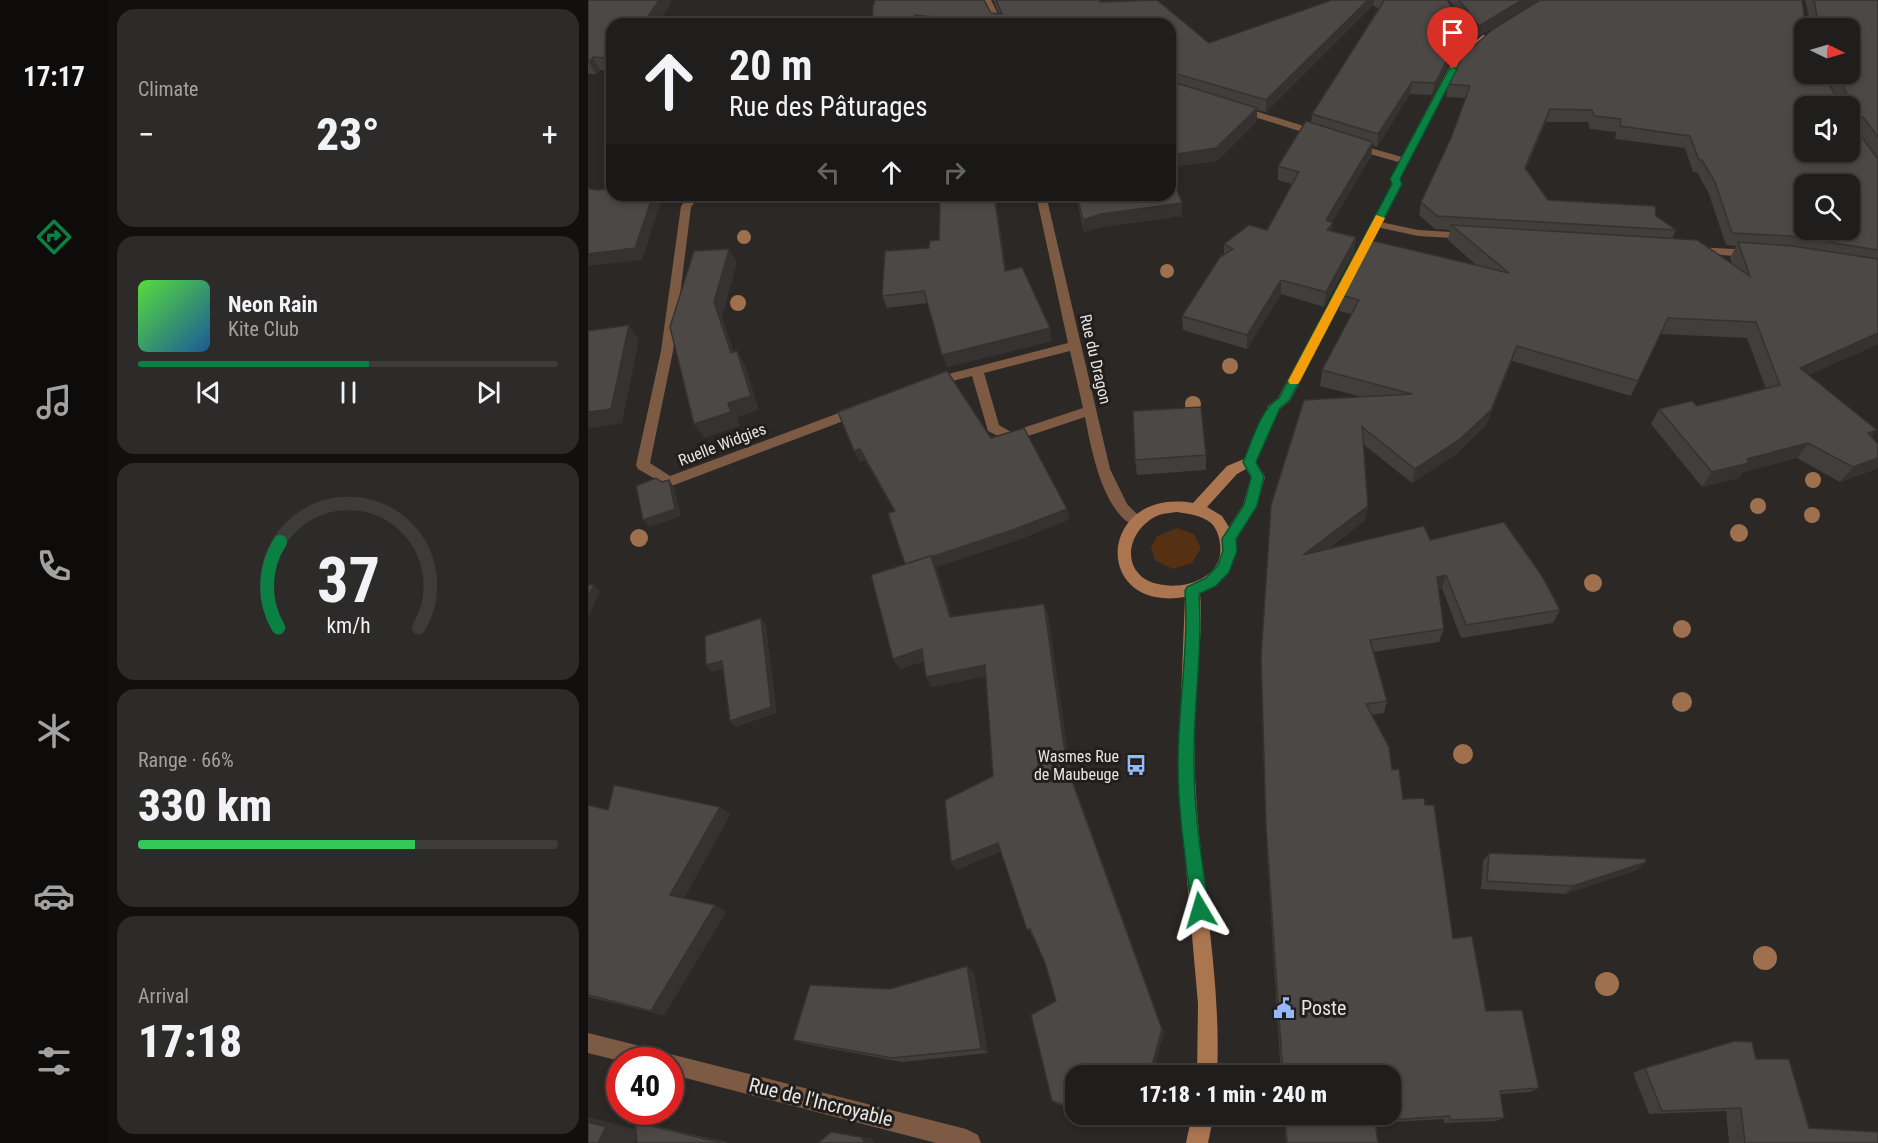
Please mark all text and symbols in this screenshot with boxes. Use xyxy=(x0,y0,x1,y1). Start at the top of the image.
pin xyxy=(1427,7,1478,69)
icon: arrive xyxy=(1436,16,1469,49)
north arrow xyxy=(1794,18,1860,84)
map controls xyxy=(1794,18,1860,240)
text: 20 m xyxy=(729,41,812,90)
icon: ahead xyxy=(630,42,708,120)
text: 17:17 xyxy=(23,61,85,93)
text: Climate xyxy=(138,77,198,101)
text: Rue des Pâturages xyxy=(729,91,928,123)
button: sound xyxy=(1794,96,1860,162)
text: 23° xyxy=(316,108,380,161)
text: − xyxy=(138,115,155,154)
text: + xyxy=(542,115,558,154)
icon: left xyxy=(812,156,845,189)
icon: ahead xyxy=(875,156,908,189)
icon: right xyxy=(938,156,971,189)
button: search xyxy=(1794,174,1860,240)
icon: directions xyxy=(33,216,75,258)
text: Neon Rain xyxy=(228,292,318,317)
street label: Rue du Dragon xyxy=(1076,312,1115,406)
text: Kite Club xyxy=(228,317,299,341)
icon: previous xyxy=(192,376,225,409)
icon: pause xyxy=(332,376,365,409)
icon: next xyxy=(472,376,505,409)
icon: music xyxy=(33,381,75,423)
street label: Ruelle Widgies xyxy=(676,419,769,470)
icon: phone xyxy=(33,545,75,587)
text: 37 xyxy=(316,545,380,618)
text: km/h xyxy=(326,614,370,639)
icon: climate xyxy=(33,710,75,752)
place label: Wasmes Rue de Maubeuge xyxy=(1034,747,1119,784)
text: Range · 66% xyxy=(138,748,234,772)
bus stop icon: Wasmes Rue de Maubeuge xyxy=(1124,753,1148,777)
text: 330 km xyxy=(138,779,272,832)
icon: car xyxy=(33,875,75,917)
position arrow xyxy=(1168,878,1232,942)
text: Arrival xyxy=(138,984,189,1008)
public building icon: Poste xyxy=(1272,996,1296,1020)
place label: Poste xyxy=(1301,996,1346,1020)
text: 17:18 xyxy=(138,1015,242,1068)
icon: filters xyxy=(33,1040,75,1082)
speed limit sign: 40 xyxy=(606,1047,684,1125)
street label: Rue de l'Incroyable xyxy=(747,1073,895,1131)
text: 17:18 · 1 min · 240 m xyxy=(1139,1082,1327,1107)

